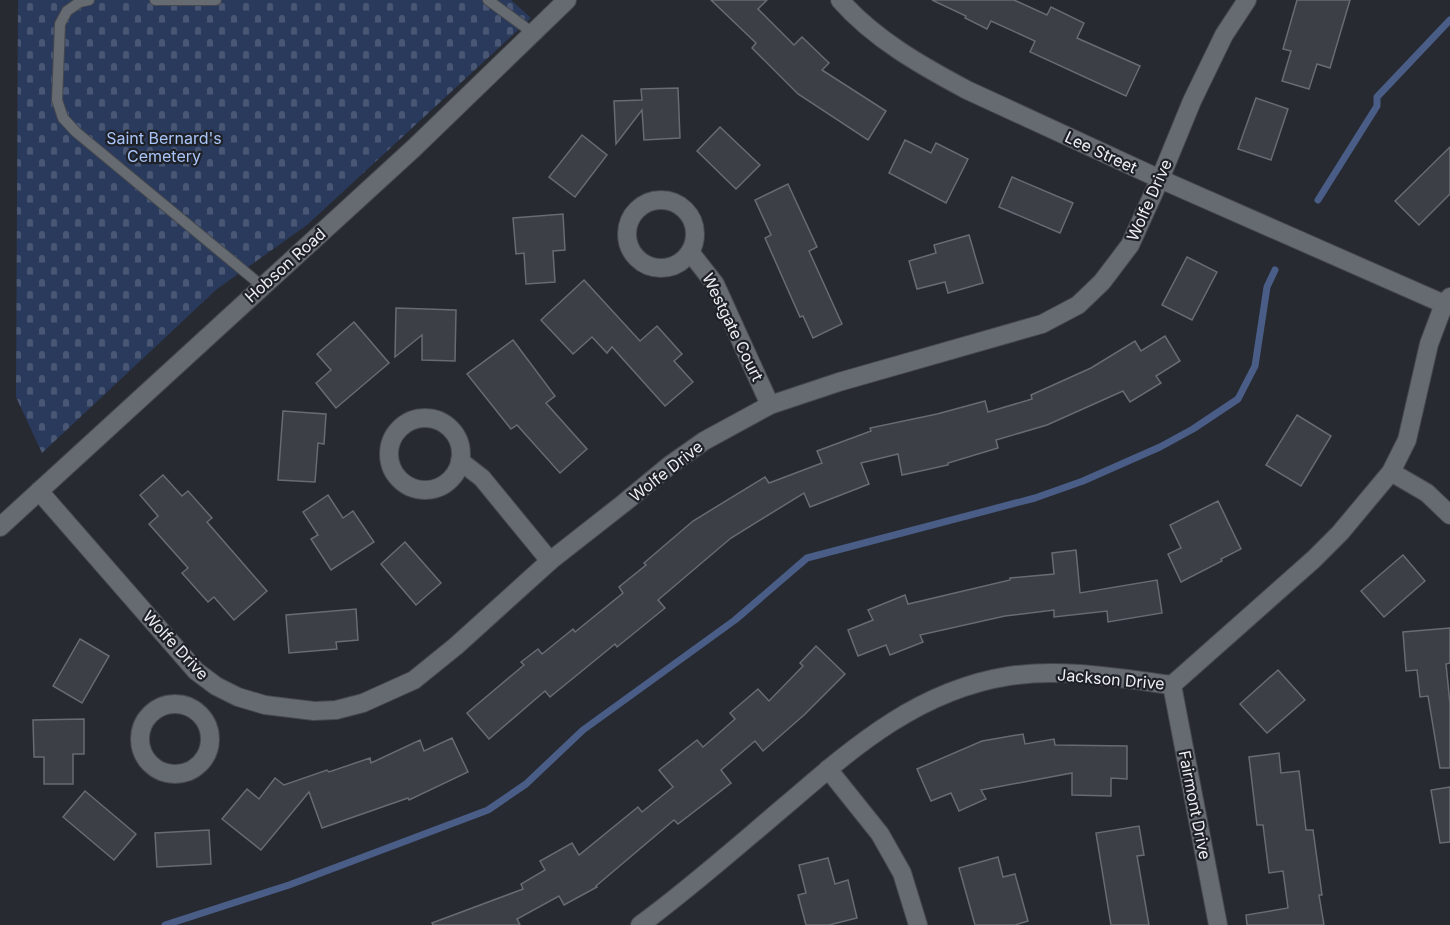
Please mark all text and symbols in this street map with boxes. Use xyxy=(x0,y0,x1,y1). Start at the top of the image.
street label: Lee Street xyxy=(1062,127,1140,177)
park label: Saint Bernard's Cemetery xyxy=(106,128,222,166)
street label: Wolfe Drive xyxy=(1122,156,1176,244)
street label: Hobson Road xyxy=(240,223,330,307)
street label: Westgate Court xyxy=(698,270,768,384)
street label: Wolfe Drive xyxy=(625,436,707,506)
street label: Wolfe Drive xyxy=(139,606,213,684)
street label: Jackson Drive xyxy=(1056,664,1166,694)
street label: Fairmont Drive xyxy=(1175,749,1215,861)

